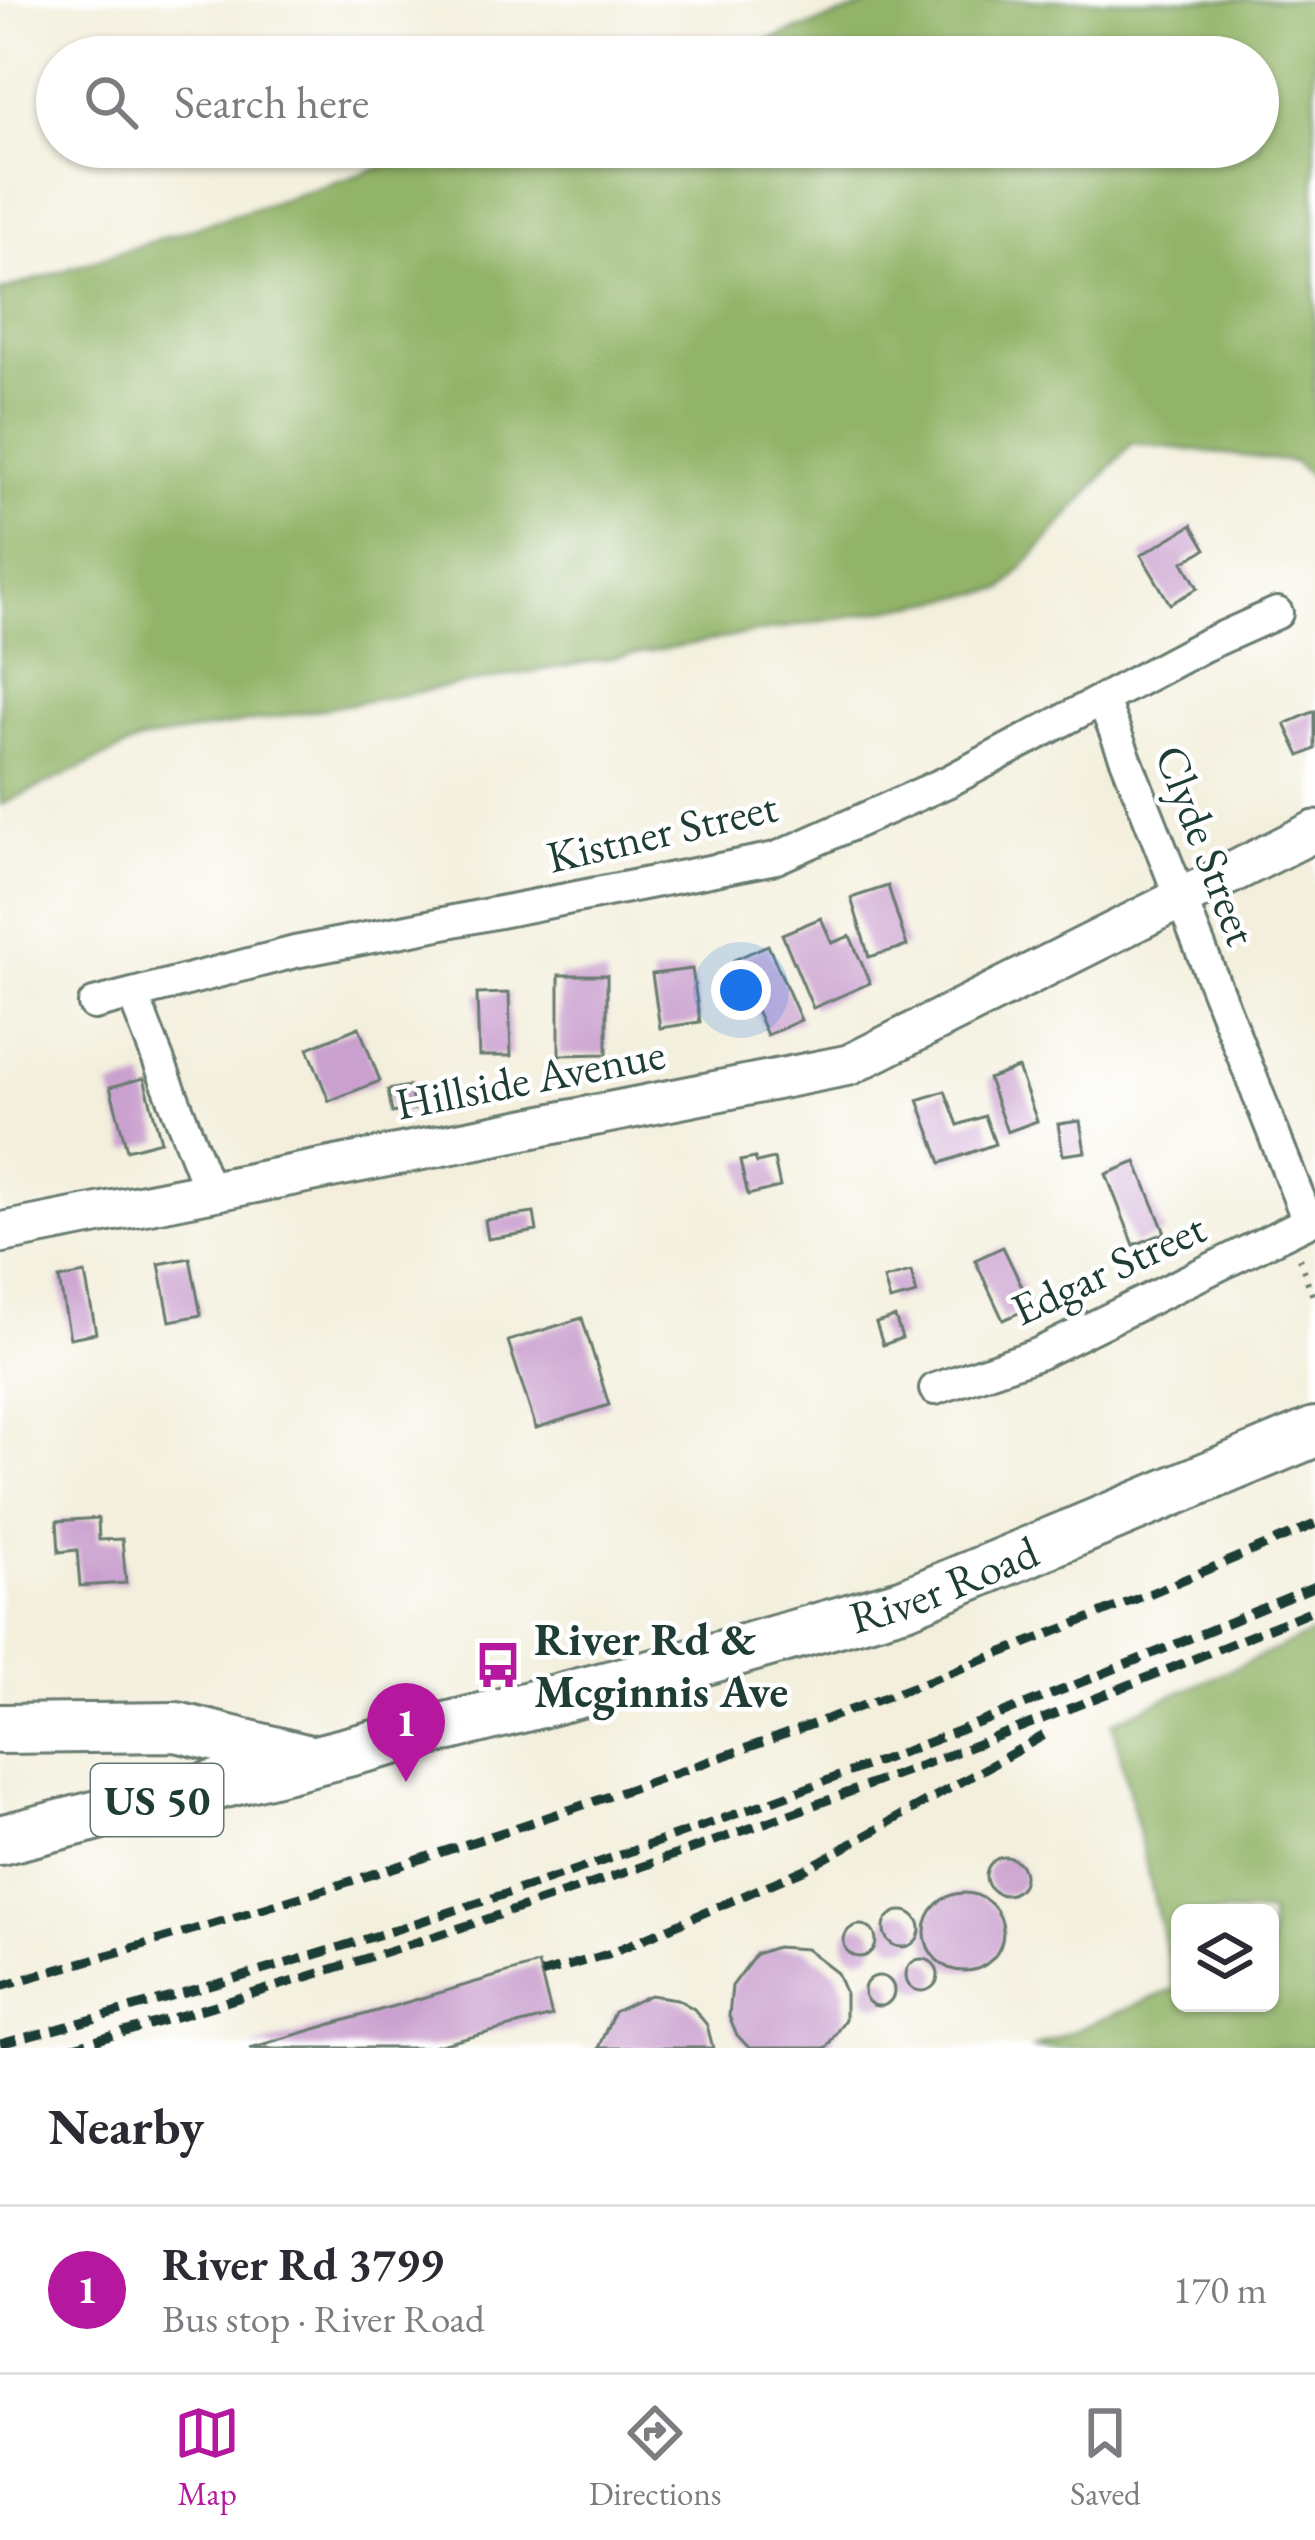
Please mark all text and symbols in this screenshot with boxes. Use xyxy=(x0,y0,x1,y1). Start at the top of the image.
search box xyxy=(36,36,1279,168)
icon: search xyxy=(78,69,144,135)
text: Search here xyxy=(174,73,369,131)
street label: Clyde Street xyxy=(1142,737,1272,953)
street label: Kistner Street xyxy=(541,776,783,886)
your location xyxy=(711,960,771,1020)
street label: Hillside Avenue xyxy=(390,1023,670,1133)
street label: Edgar Street xyxy=(1002,1198,1214,1338)
street label: River Road xyxy=(843,1522,1047,1646)
place label: River Rd & Mcginnis Ave xyxy=(534,1610,788,1721)
bus stop icon: River Rd & Mcginnis Ave xyxy=(473,1640,523,1690)
pin: 1 xyxy=(367,1683,445,1782)
road number: US 50 xyxy=(91,1764,223,1836)
map controls xyxy=(1171,1904,1279,2012)
button: layers xyxy=(1171,1904,1279,2012)
text: Nearby xyxy=(48,2093,204,2159)
text: River Rd 3799 xyxy=(162,2235,444,2293)
text: 1 xyxy=(77,2264,97,2315)
text: 170 m xyxy=(1173,2264,1267,2315)
text: Bus stop · River Road xyxy=(162,2293,485,2344)
tab: Map xyxy=(174,2400,240,2515)
tab: Directions xyxy=(589,2400,722,2515)
tab: Saved xyxy=(1070,2400,1141,2515)

